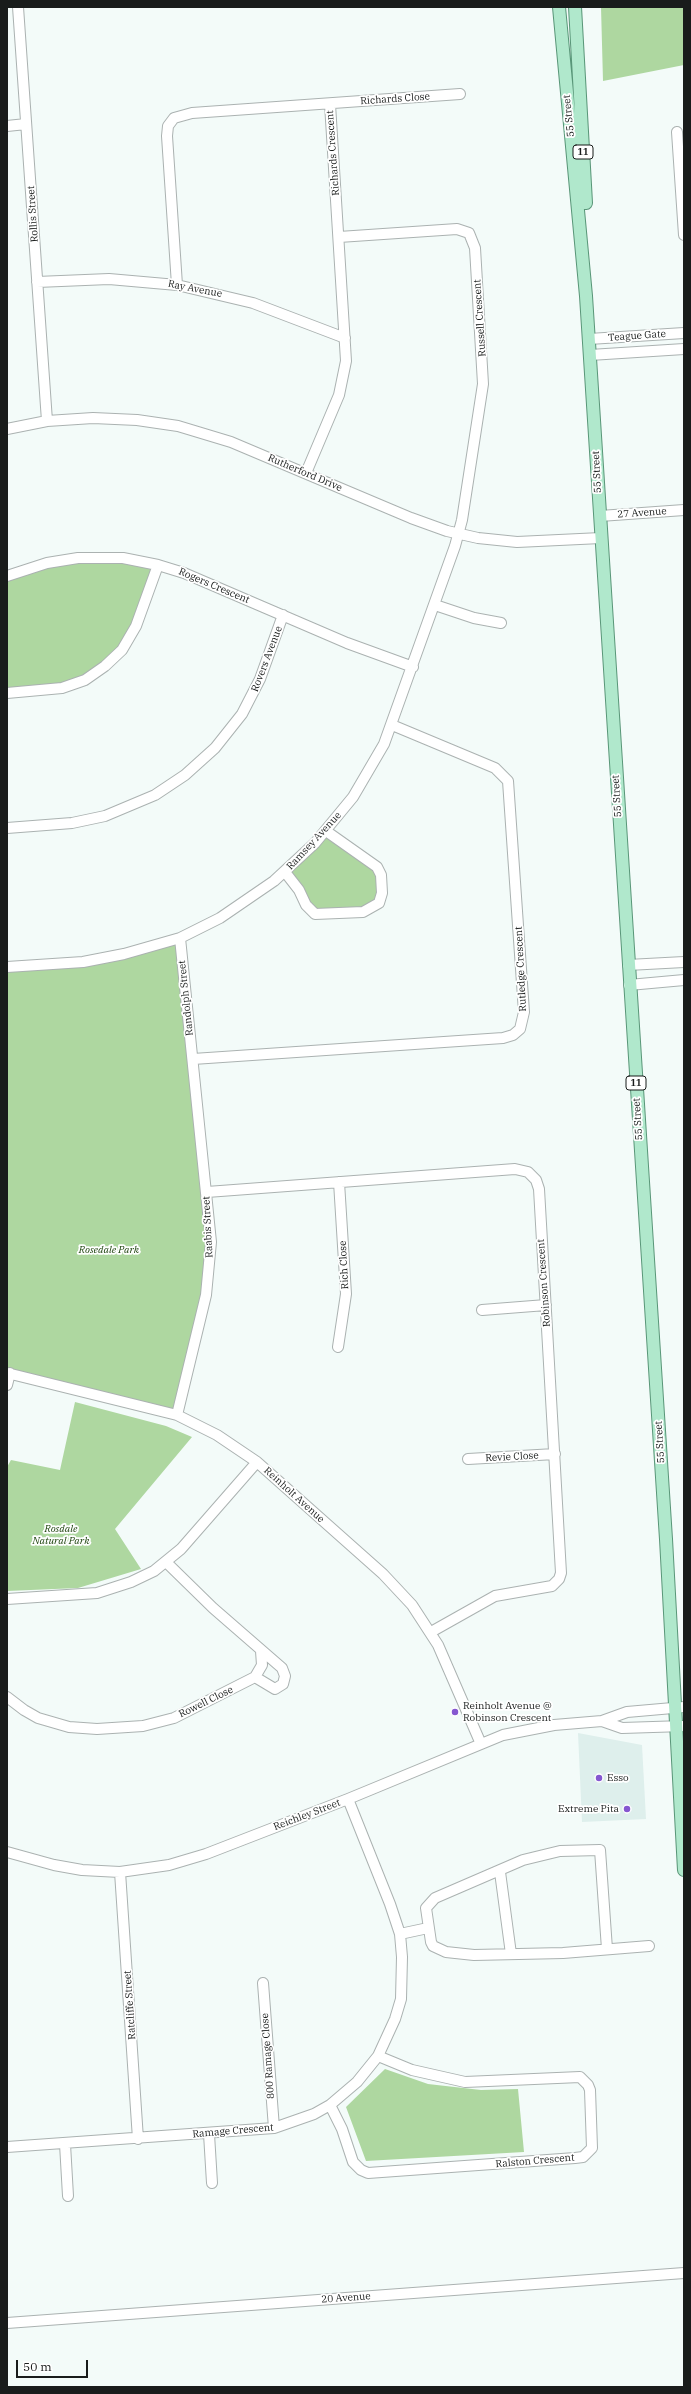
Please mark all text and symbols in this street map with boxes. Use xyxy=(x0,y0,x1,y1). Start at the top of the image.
street label: Richards Close xyxy=(360,91,430,107)
street label: 55 Street xyxy=(561,94,577,138)
street label: Richards Crescent xyxy=(324,110,342,196)
road number: 11 xyxy=(573,145,593,159)
street label: Rollis Street xyxy=(25,185,41,243)
street label: Ray Avenue xyxy=(167,278,223,300)
street label: Russell Crescent xyxy=(471,279,489,357)
street label: Teague Gate xyxy=(608,328,666,344)
street label: 55 Street xyxy=(590,451,604,493)
street label: Rutherford Drive xyxy=(266,452,344,494)
street label: 27 Avenue xyxy=(617,505,667,521)
street label: Rogers Crescent xyxy=(177,566,251,606)
street label: Rovers Avenue xyxy=(249,624,285,694)
street label: 55 Street xyxy=(610,774,624,818)
street label: Ramsey Avenue xyxy=(284,810,344,872)
street label: Rutledge Crescent xyxy=(513,926,529,1012)
street label: Randolph Street xyxy=(176,960,196,1036)
road number: 11 xyxy=(626,1076,646,1090)
street label: 55 Street xyxy=(631,1097,645,1141)
street label: Raabis Street xyxy=(200,1196,216,1258)
street label: Robinson Crescent xyxy=(535,1239,553,1327)
street label: Rich Close xyxy=(337,1240,351,1290)
park label: Rosedale Park xyxy=(79,1244,139,1256)
street label: 55 Street xyxy=(653,1420,667,1464)
street label: Revie Close xyxy=(485,1450,539,1464)
street label: Reinholt Avenue xyxy=(261,1465,327,1525)
park label: Rosdale Natural Park xyxy=(33,1523,89,1546)
street label: Rowell Close xyxy=(177,1684,235,1720)
place label: Reinholt Avenue @ Robinson Crescent xyxy=(463,1700,552,1724)
marker: Reinholt Avenue @ Robinson Crescent xyxy=(450,1707,460,1717)
place label: Esso xyxy=(607,1772,629,1784)
marker: Esso xyxy=(594,1773,604,1783)
street label: Reichley Street xyxy=(272,1797,342,1833)
place label: Extreme Pita xyxy=(558,1803,619,1815)
marker: Extreme Pita xyxy=(622,1804,632,1814)
street label: Ratcliffe Street xyxy=(122,1970,138,2040)
street label: 800 Ramage Close xyxy=(259,2013,277,2099)
street label: Ramage Crescent xyxy=(192,2121,274,2141)
street label: Ralston Crescent xyxy=(495,2152,575,2170)
street label: 20 Avenue xyxy=(321,2290,371,2306)
scale bar xyxy=(18,2352,90,2378)
text: 50 m xyxy=(23,2359,52,2374)

